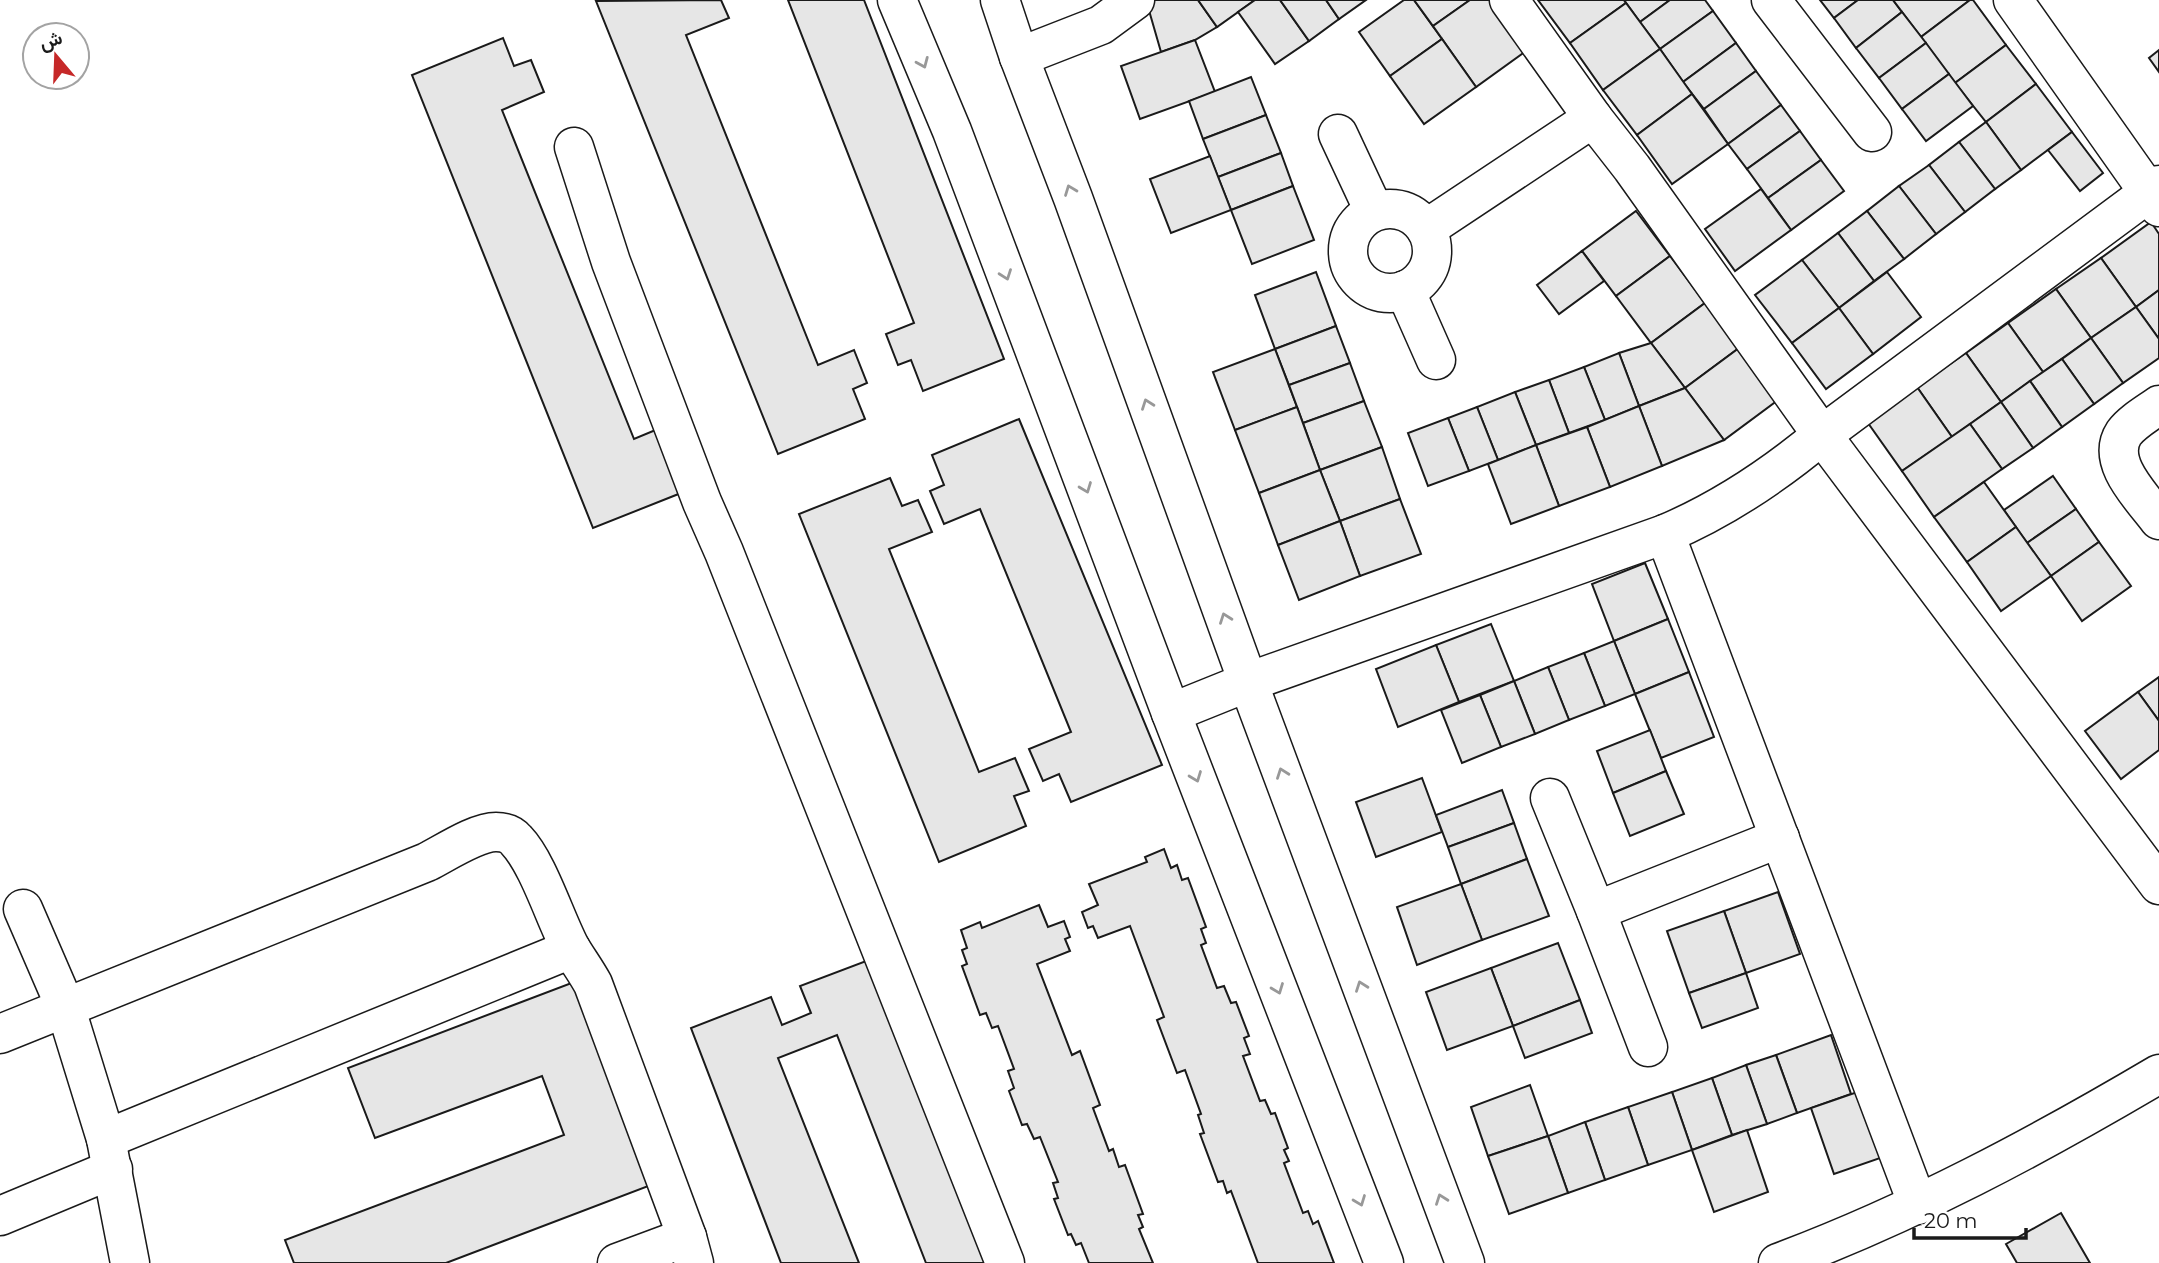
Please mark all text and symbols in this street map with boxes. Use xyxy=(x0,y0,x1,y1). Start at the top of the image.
north arrow xyxy=(21,21,91,91)
text: ش xyxy=(36,26,65,55)
one-way arrow xyxy=(915,56,929,68)
one-way arrow xyxy=(1064,185,1078,197)
one-way arrow xyxy=(997,268,1011,280)
one-way arrow xyxy=(1142,399,1156,411)
one-way arrow xyxy=(1078,481,1092,493)
one-way arrow xyxy=(1219,612,1233,625)
one-way arrow xyxy=(1276,767,1290,779)
one-way arrow xyxy=(1188,770,1202,782)
one-way arrow xyxy=(1356,980,1370,992)
one-way arrow xyxy=(1270,983,1284,995)
one-way arrow xyxy=(1435,1194,1449,1206)
one-way arrow xyxy=(1352,1195,1366,1207)
scale bar xyxy=(1914,1196,2026,1240)
text: 20 m xyxy=(1924,1208,1978,1233)

